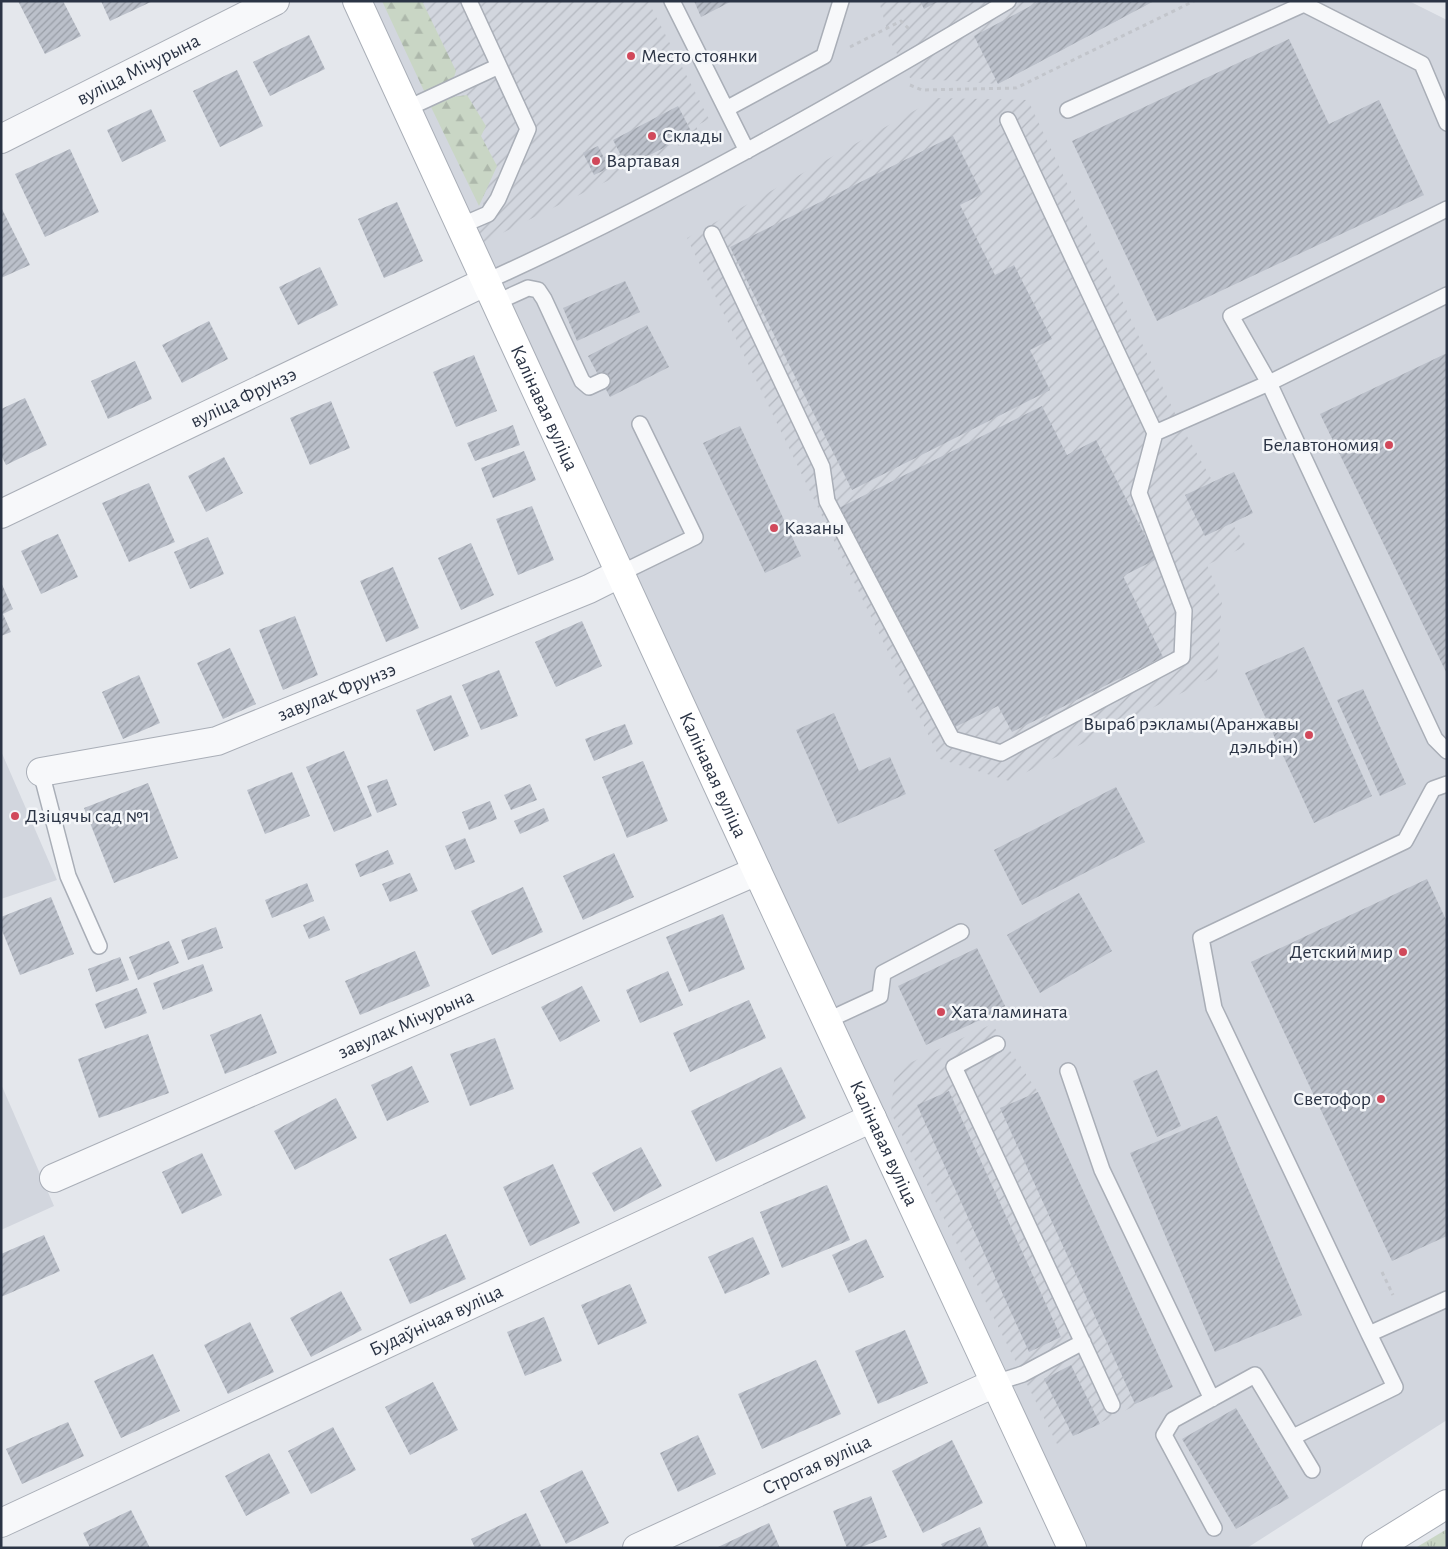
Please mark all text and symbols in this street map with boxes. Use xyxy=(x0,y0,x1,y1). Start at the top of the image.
street label: вуліца Мічурына xyxy=(74,30,203,109)
place label: Место стоянки xyxy=(641,46,758,66)
marker: Место стоянки xyxy=(625,50,637,62)
place label: Склады xyxy=(662,126,723,146)
marker: Склады xyxy=(646,130,658,142)
place label: Вартавая xyxy=(606,151,680,171)
marker: Вартавая xyxy=(590,155,602,167)
street label: Калінавая вуліца xyxy=(507,342,582,474)
street label: вуліца Фрунзэ xyxy=(187,364,300,432)
place label: Белавтономия xyxy=(1262,435,1379,455)
marker: Белавтономия xyxy=(1383,439,1395,451)
place label: Казаны xyxy=(784,518,844,538)
marker: Казаны xyxy=(768,522,780,534)
street label: завулак Фрунзэ xyxy=(275,659,399,725)
street label: Калінавая вуліца xyxy=(675,709,750,841)
place label: Выраб рэкламы(Аранжавы дэльфін) xyxy=(1083,714,1299,757)
marker: Выраб рэкламы(Аранжавы дэльфін) xyxy=(1303,729,1315,741)
place label: Дзіцячы сад №1 xyxy=(25,806,150,826)
marker: Дзіцячы сад №1 xyxy=(9,810,21,822)
place label: Детский мир xyxy=(1290,942,1393,962)
marker: Детский мир xyxy=(1397,946,1409,958)
street label: завулак Мічурына xyxy=(335,986,477,1063)
place label: Хата ламината xyxy=(951,1002,1068,1022)
marker: Хата ламината xyxy=(935,1006,947,1018)
street label: Калінавая вуліца xyxy=(846,1078,922,1209)
place label: Светофор xyxy=(1293,1089,1371,1109)
marker: Светофор xyxy=(1375,1093,1387,1105)
street label: Будаўнічая вуліца xyxy=(367,1281,506,1360)
street label: Строгая вуліца xyxy=(759,1431,874,1499)

